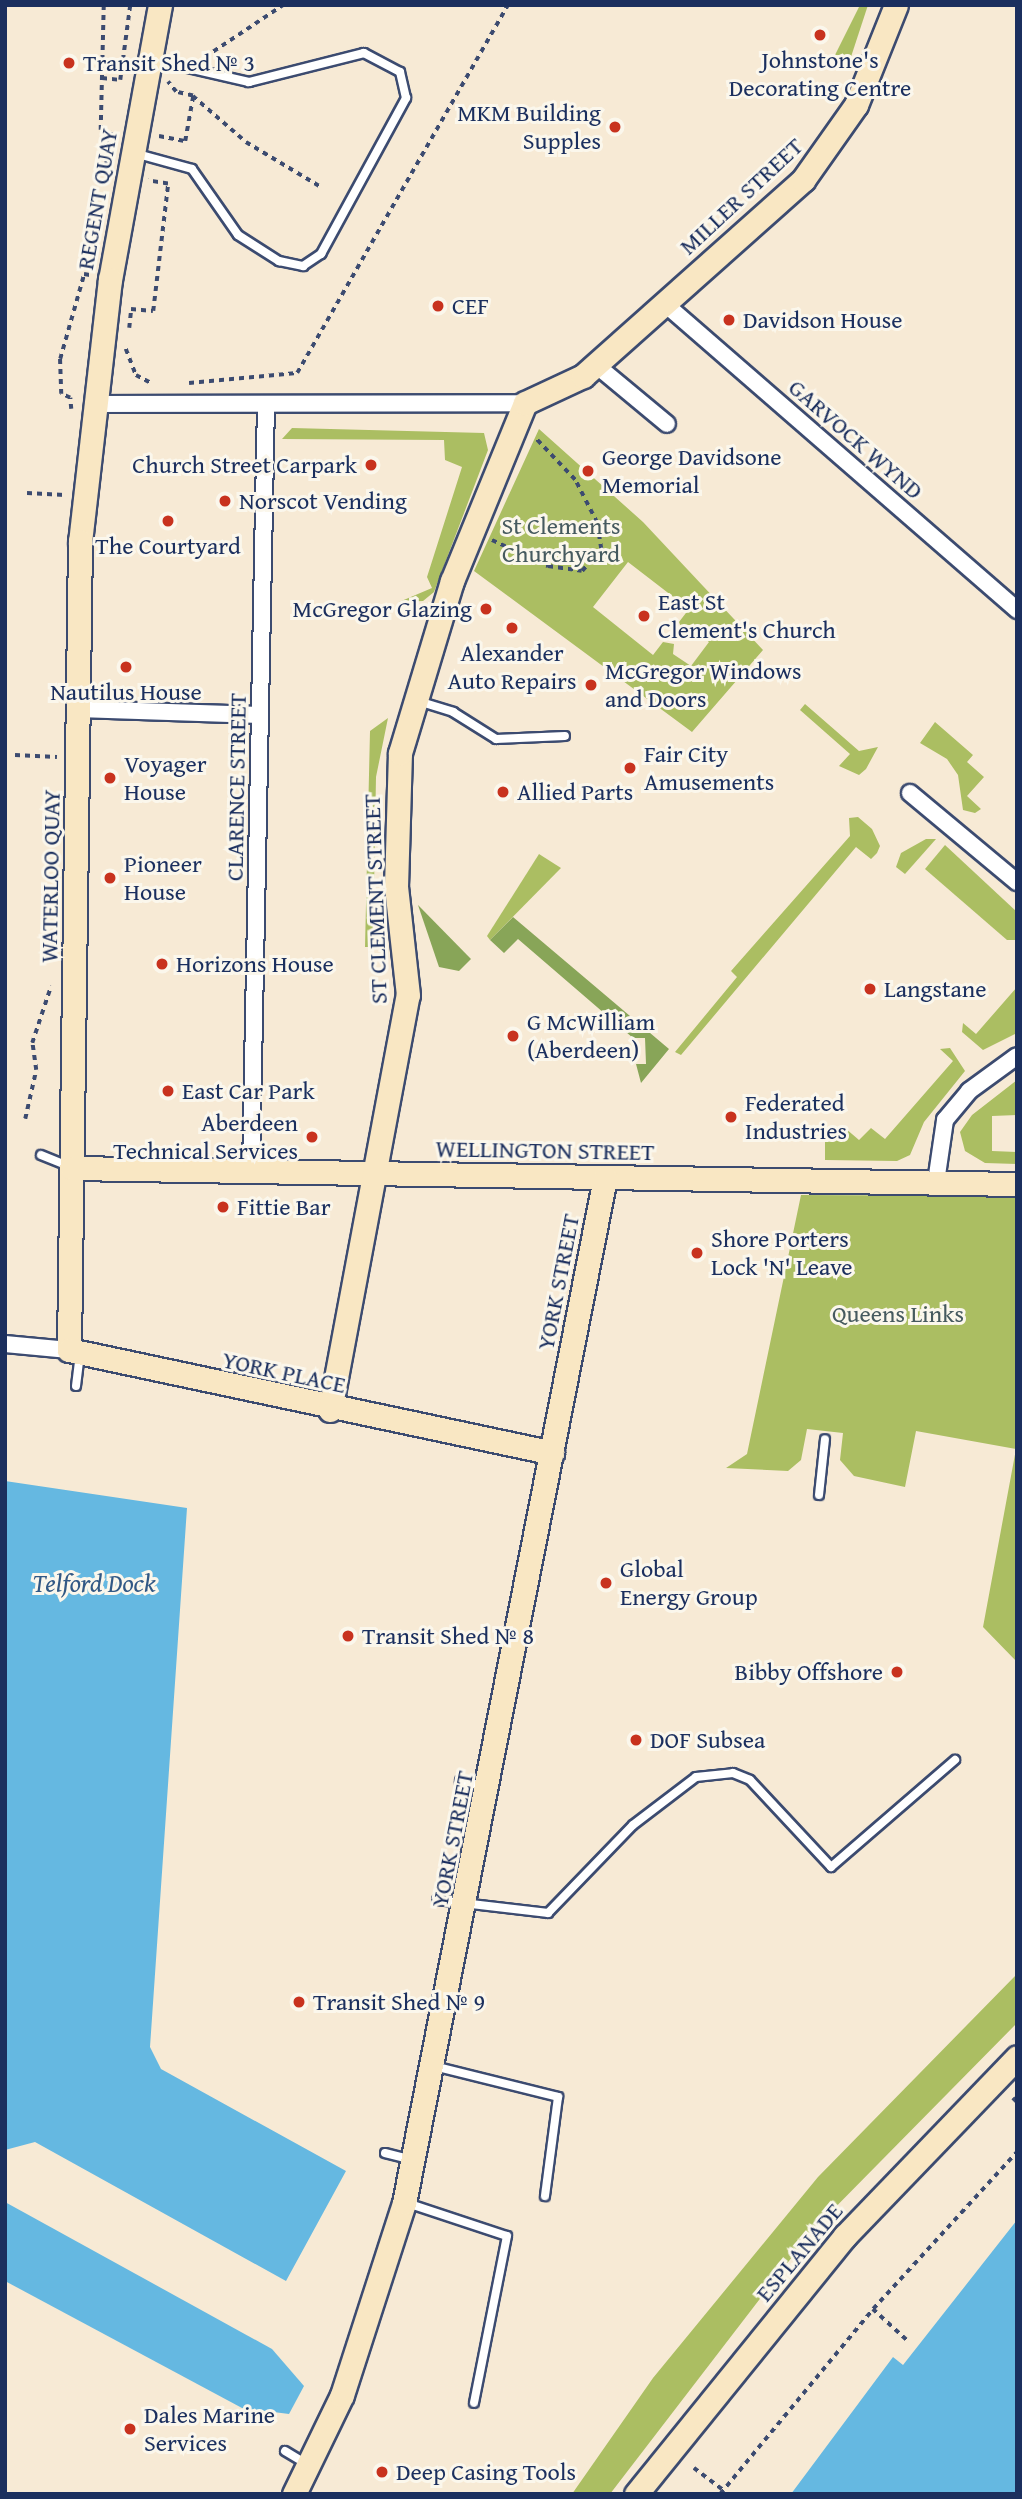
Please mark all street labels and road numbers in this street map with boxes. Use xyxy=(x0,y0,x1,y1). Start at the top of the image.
street label: REGENT QUAY xyxy=(70,126,124,272)
street label: MILLER STREET xyxy=(673,131,809,261)
street label: GARVOCK WYND xyxy=(783,373,929,505)
street label: CLARENCE STREET xyxy=(220,693,252,881)
street label: WATERLOO QUAY xyxy=(34,789,66,963)
street label: ST CLEMENT STREET xyxy=(357,793,393,1005)
street label: WELLINGTON STREET xyxy=(435,1134,655,1166)
street label: YORK STREET xyxy=(531,1211,585,1353)
street label: YORK PLACE xyxy=(220,1345,348,1399)
street label: YORK STREET xyxy=(425,1768,479,1910)
street label: ESPLANADE xyxy=(749,2197,849,2307)

